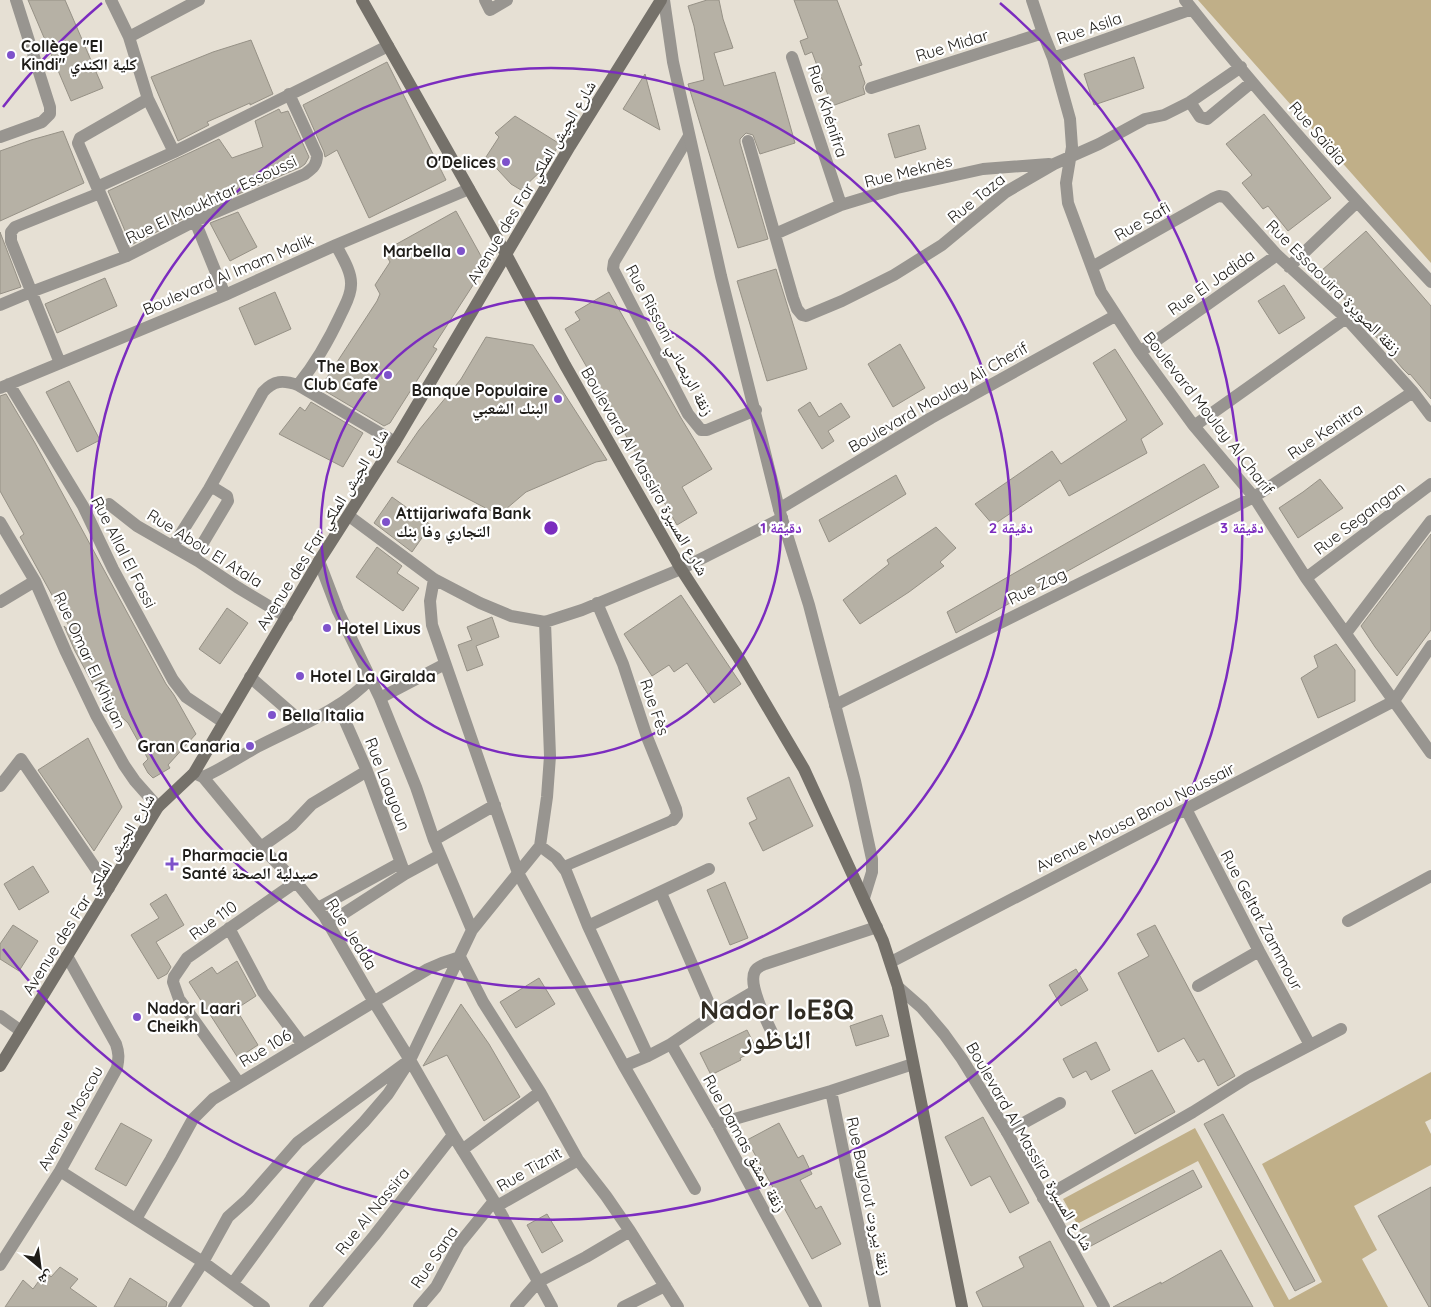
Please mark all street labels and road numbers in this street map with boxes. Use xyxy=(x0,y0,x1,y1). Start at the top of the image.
street label: Rue Asila xyxy=(1054,8,1124,48)
street label: Rue Midar xyxy=(913,24,991,66)
street label: Rue Khénifra xyxy=(804,62,852,160)
street label: Avenue des Far شارع الجيش الملكي xyxy=(462,77,602,289)
street label: Rue Saïdia xyxy=(1285,97,1351,169)
street label: Rue El Moukhtar Essoussi xyxy=(122,150,300,248)
street label: Rue Meknès xyxy=(862,150,954,192)
street label: Rue Taza xyxy=(943,169,1009,227)
street label: Rue Safi xyxy=(1111,197,1173,245)
street label: Rue Essaouira زنقة الصويرة xyxy=(1262,215,1406,359)
street label: Boulevard Al Imam Malik xyxy=(139,229,317,319)
street label: Rue El Jadida xyxy=(1164,245,1258,319)
street label: Rue Rissani زنقة الريصاني xyxy=(619,261,718,421)
street label: Boulevard Moulay Al Charif xyxy=(1139,327,1279,499)
street label: Boulevard Moulay Ali Cherif xyxy=(845,337,1032,457)
street label: Boulevard Al Massira شارع المسيرة xyxy=(576,363,713,579)
street label: Rue Kenitra xyxy=(1284,399,1366,463)
street label: Avenue des Far شارع الجيش الملكي xyxy=(252,425,395,635)
street label: Rue Segangan xyxy=(1310,477,1408,559)
street label: Rue Allal El Fassi xyxy=(87,493,161,611)
street label: Rue Abou El Atala xyxy=(144,504,266,592)
street label: Rue Zag xyxy=(1004,563,1070,609)
street label: Rue Omar El Khiyan xyxy=(50,588,130,732)
street label: Rue Fès xyxy=(636,676,674,738)
street label: Rue Laayoun xyxy=(361,735,415,833)
street label: Avenue Mousa Bnou Noussair xyxy=(1032,758,1238,876)
street label: Avenue des Far شارع الجيش الملكي xyxy=(18,790,161,1000)
street label: Rue Geltat Zammour xyxy=(1217,846,1307,994)
street label: Rue Jedda xyxy=(322,895,382,973)
street label: Rue 110 xyxy=(185,896,241,944)
street label: Rue 106 xyxy=(235,1025,295,1071)
street label: Boulevard Al Massira شارع المسيرة xyxy=(961,1038,1098,1254)
street label: Avenue Moscou xyxy=(33,1062,107,1174)
street label: Rue Damas زنقة دمشق xyxy=(698,1071,791,1216)
street label: Rue Bayrout زنقة بيروت xyxy=(842,1115,896,1277)
street label: Rue Tiznit xyxy=(493,1142,565,1196)
street label: Rue Al Nassira xyxy=(331,1163,413,1259)
street label: Rue Sana xyxy=(406,1222,462,1292)

